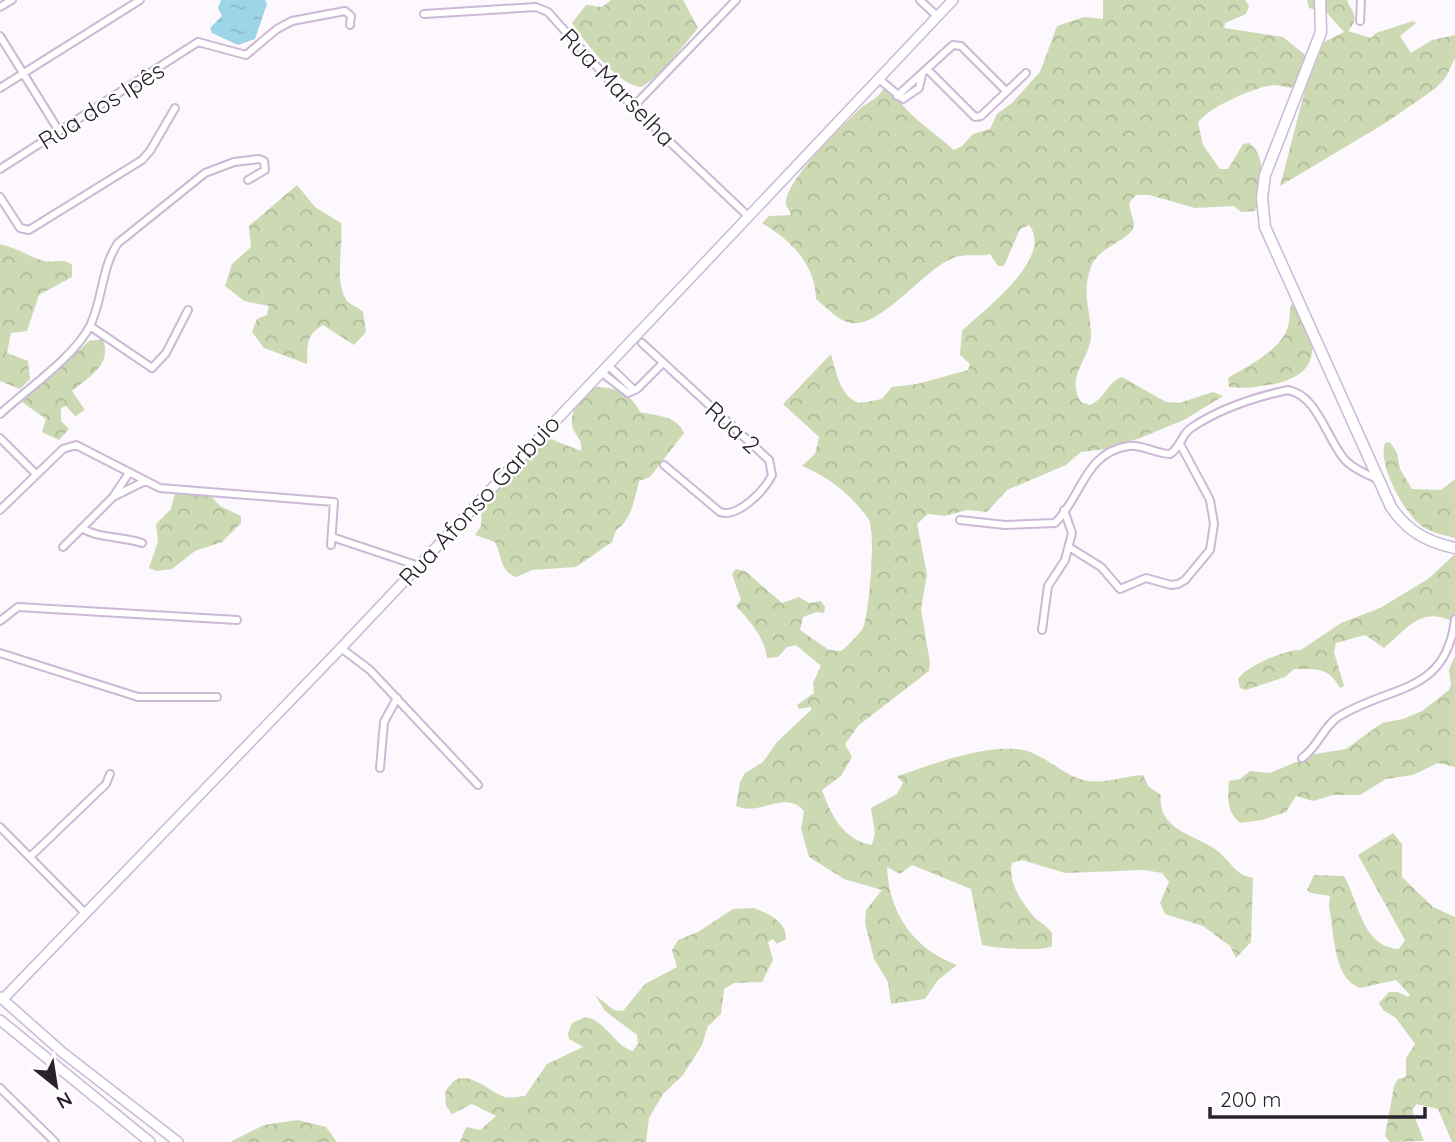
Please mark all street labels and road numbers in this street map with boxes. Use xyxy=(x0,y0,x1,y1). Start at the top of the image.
street label: Rua Marselha xyxy=(554,22,682,152)
street label: Rua dos Ipês xyxy=(32,54,170,156)
street label: Rua 2 xyxy=(699,394,767,460)
street label: Rua Afonso Garbuio xyxy=(392,408,566,592)

